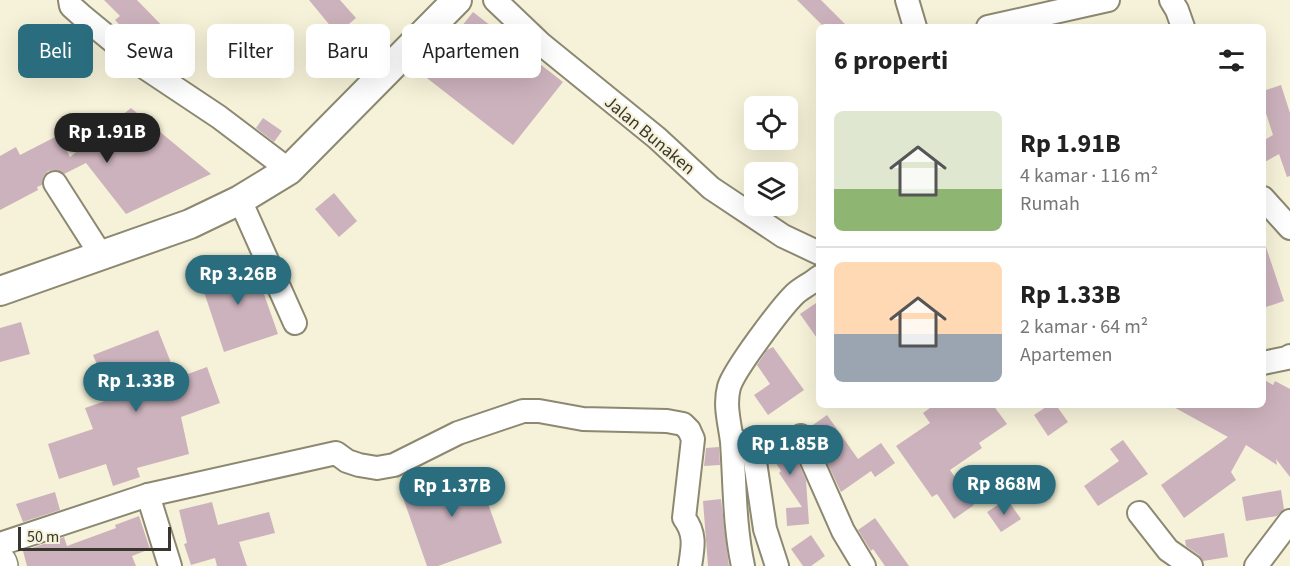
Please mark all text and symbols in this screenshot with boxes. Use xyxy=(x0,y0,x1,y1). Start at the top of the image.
chip: Beli xyxy=(18,24,93,78)
chip: Sewa xyxy=(105,24,195,78)
chip: Filter xyxy=(207,24,294,78)
chip: Baru xyxy=(306,24,390,78)
chip: Apartemen xyxy=(402,24,541,78)
text: 6 properti xyxy=(834,42,948,79)
icon: filters xyxy=(1215,44,1248,77)
street label: Jalan Bunaken xyxy=(599,90,700,181)
map controls xyxy=(744,96,798,216)
button: locate xyxy=(744,96,798,150)
pin: Rp 1.91B xyxy=(45,113,169,164)
text: Rp 1.91B xyxy=(68,118,146,146)
text: Rp 1.91B xyxy=(1020,125,1121,162)
icon: home xyxy=(882,135,954,207)
button: layers xyxy=(744,162,798,216)
text: 4 kamar · 116 m² xyxy=(1020,162,1158,190)
text: Rumah xyxy=(1020,190,1080,218)
pin: Rp 3.26B xyxy=(176,255,300,306)
text: Rp 3.26B xyxy=(199,260,277,288)
text: Rp 1.33B xyxy=(1020,276,1121,313)
icon: home xyxy=(882,286,954,358)
text: 2 kamar · 64 m² xyxy=(1020,313,1148,341)
text: Apartemen xyxy=(1020,341,1113,369)
pin: Rp 1.33B xyxy=(74,362,198,413)
text: Rp 1.33B xyxy=(97,367,175,395)
pin: Rp 1.85B xyxy=(728,425,852,476)
text: Rp 1.85B xyxy=(751,430,829,458)
pin: Rp 868M xyxy=(949,465,1059,516)
pin: Rp 1.37B xyxy=(390,467,514,518)
text: Rp 868M xyxy=(967,470,1041,498)
text: Rp 1.37B xyxy=(413,472,491,500)
scale bar xyxy=(18,524,171,552)
text: 50 m xyxy=(27,526,59,548)

